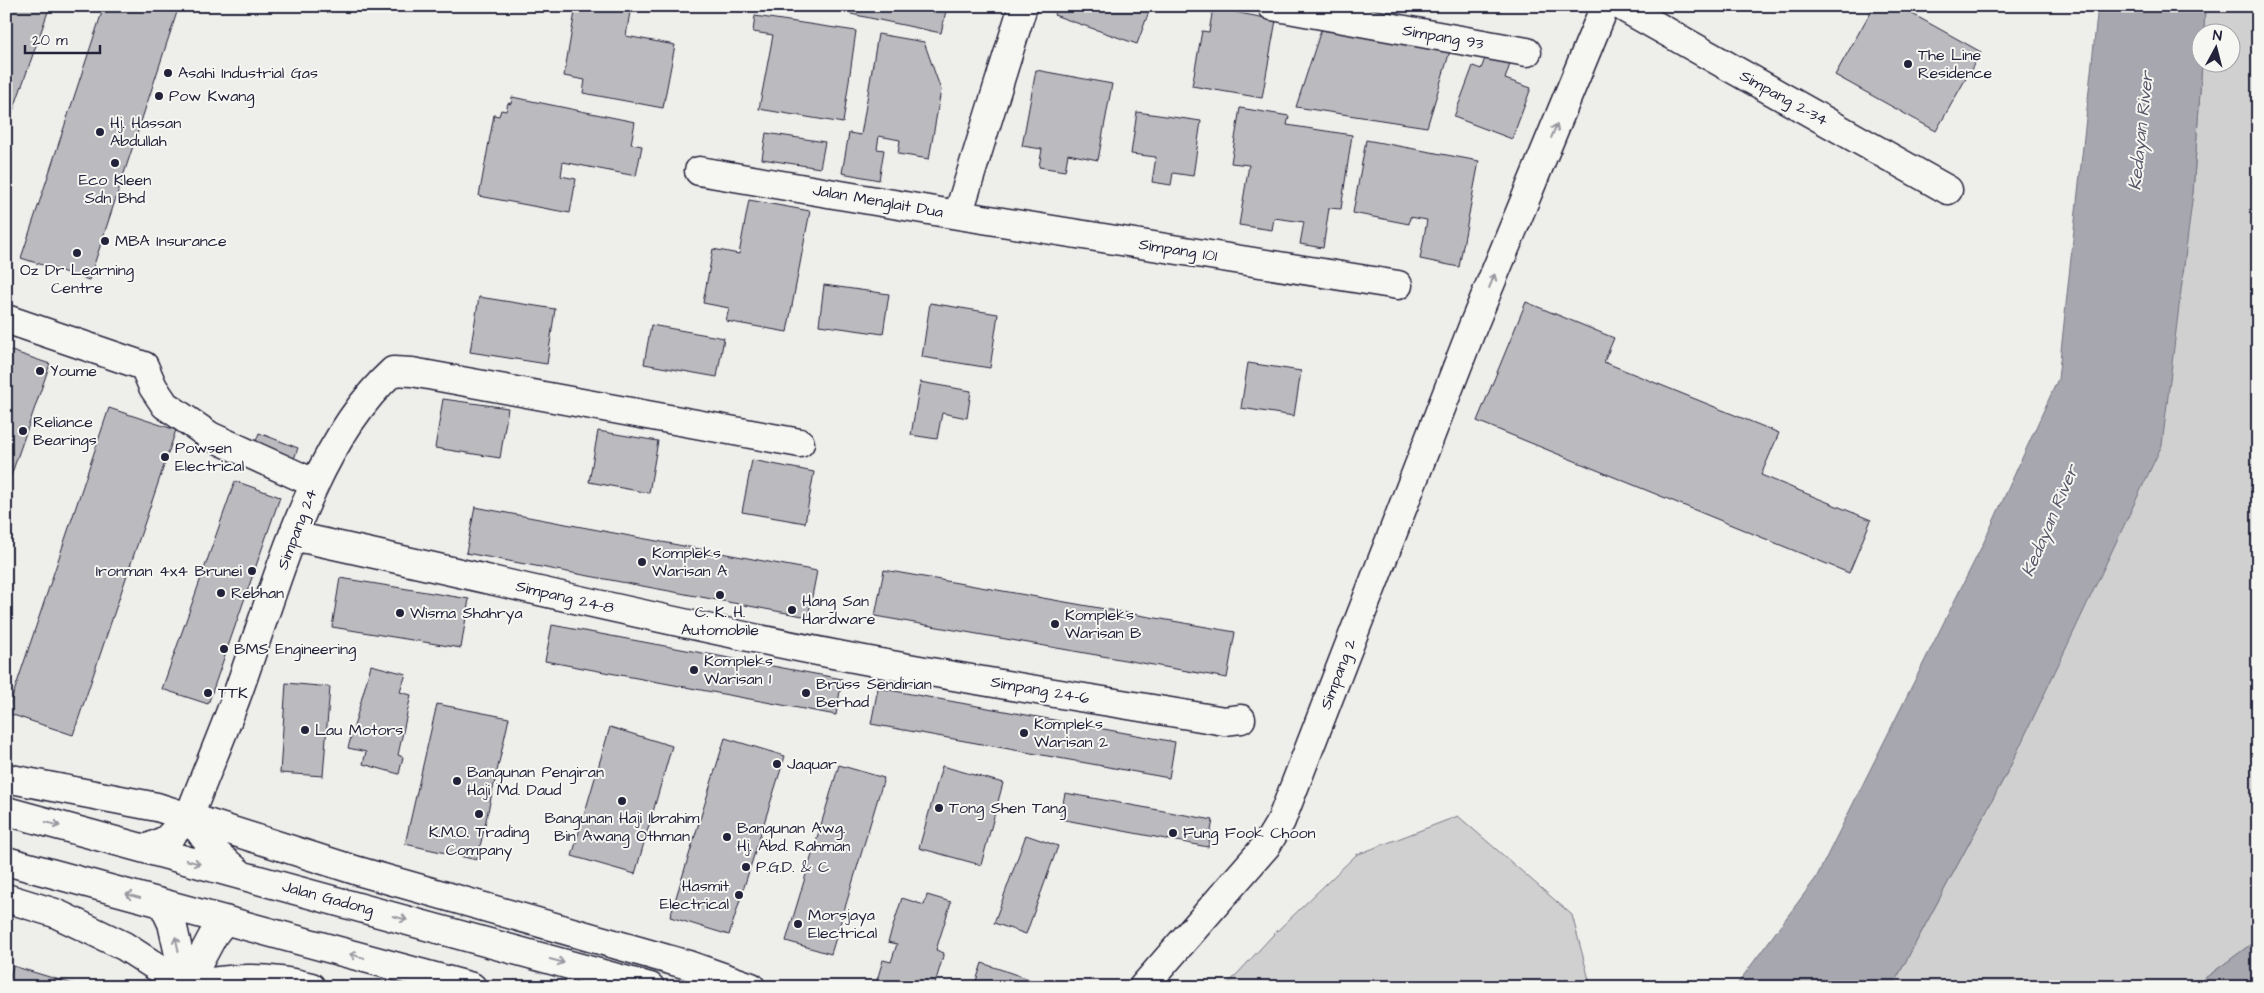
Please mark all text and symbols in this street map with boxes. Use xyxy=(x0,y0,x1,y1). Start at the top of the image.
street label: Simpang 93 xyxy=(1400,19,1485,56)
scale bar xyxy=(25,22,100,54)
north arrow xyxy=(2192,22,2242,72)
text: N xyxy=(2212,26,2223,47)
text: 20 m xyxy=(32,30,68,51)
place label: The Line Residence xyxy=(1918,44,1993,84)
marker: The Line Residence xyxy=(1902,58,1914,70)
place label: Asahi Industrial Gas xyxy=(178,62,318,84)
street label: Simpang 2-34 xyxy=(1735,65,1832,132)
marker: Asahi Industrial Gas xyxy=(162,67,174,79)
water label: Kedayan River xyxy=(2122,69,2161,191)
place label: Pow Kwang xyxy=(169,85,255,108)
marker: Pow Kwang xyxy=(153,90,165,102)
place label: Hj. Hassan Abdullah xyxy=(110,112,181,152)
one-way arrow xyxy=(1549,124,1559,139)
marker: Hj. Hassan Abdullah xyxy=(94,126,106,138)
marker: Eco Kleen Sdn Bhd xyxy=(109,157,121,169)
place label: Eco Kleen Sdn Bhd xyxy=(79,169,151,209)
street label: Jalan Menglait Dua xyxy=(811,179,945,224)
place label: MBA Insurance xyxy=(115,230,227,252)
street label: Simpang 101 xyxy=(1137,233,1219,268)
marker: MBA Insurance xyxy=(99,235,111,247)
marker: Oz Dr Learning Centre xyxy=(71,247,83,259)
place label: Oz Dr Learning Centre xyxy=(20,259,134,299)
one-way arrow xyxy=(1487,274,1497,289)
place label: Youme xyxy=(50,360,97,382)
marker: Youme xyxy=(34,365,46,377)
place label: Reliance Bearings xyxy=(33,411,97,452)
marker: Reliance Bearings xyxy=(17,425,29,437)
place label: Powsen Electrical xyxy=(175,437,244,477)
marker: Powsen Electrical xyxy=(159,451,171,463)
water label: Kedayan River xyxy=(2015,460,2086,581)
street label: Simpang 24 xyxy=(272,485,323,573)
place label: Kompleks Warisan A xyxy=(652,542,727,582)
marker: Kompleks Warisan A xyxy=(636,556,648,568)
place label: Ironman 4x4 Brunei xyxy=(96,560,243,582)
marker: Ironman 4x4 Brunei xyxy=(246,565,258,577)
street label: Simpang 24-8 xyxy=(513,575,616,620)
place label: Rebhan xyxy=(231,582,284,604)
marker: Rebhan xyxy=(215,587,227,599)
marker: C. K. H. Automobile xyxy=(714,589,726,601)
place label: Hang San Hardware xyxy=(802,590,876,630)
place label: C. K. H. Automobile xyxy=(681,601,759,641)
place label: Wisma Shahrya xyxy=(410,602,523,625)
marker: Hang San Hardware xyxy=(786,604,798,616)
place label: Kompleks Warisan B xyxy=(1065,604,1142,644)
marker: Wisma Shahrya xyxy=(394,607,406,619)
marker: Kompleks Warisan B xyxy=(1049,618,1061,630)
street label: Simpang 2 xyxy=(1314,636,1362,713)
place label: BMS Engineering xyxy=(234,638,356,661)
marker: BMS Engineering xyxy=(218,643,230,655)
place label: Kompleks Warisan 1 xyxy=(704,650,773,690)
marker: Kompleks Warisan 1 xyxy=(688,664,700,676)
street label: Simpang 24-6 xyxy=(989,670,1091,710)
place label: Bruss Sendirian Berhad xyxy=(816,673,932,713)
place label: TTK xyxy=(218,682,248,704)
marker: TTK xyxy=(202,687,214,699)
marker: Bruss Sendirian Berhad xyxy=(800,687,812,699)
place label: Kompleks Warisan 2 xyxy=(1034,713,1108,753)
place label: Lau Motors xyxy=(315,719,403,741)
marker: Lau Motors xyxy=(299,724,311,736)
marker: Kompleks Warisan 2 xyxy=(1018,727,1030,739)
place label: Jaquar xyxy=(787,753,837,775)
marker: Jaquar xyxy=(771,758,783,770)
place label: Bangunan Pengiran Haji Md. Daud xyxy=(467,761,604,801)
marker: Bangunan Pengiran Haji Md. Daud xyxy=(451,775,463,787)
marker: Bangunan Haji Ibrahim Bin Awang Othman xyxy=(616,795,628,807)
place label: Tong Shen Tang xyxy=(949,797,1066,820)
marker: Tong Shen Tang xyxy=(933,802,945,814)
place label: Bangunan Haji Ibrahim Bin Awang Othman xyxy=(544,807,700,848)
marker: K.M.O. Trading Company xyxy=(473,808,485,820)
place label: Bangunan Awg. Hj. Abd. Rahman xyxy=(737,817,850,857)
one-way arrow xyxy=(45,820,61,829)
place label: K.M.O. Trading Company xyxy=(429,821,529,862)
place label: Fung Fook Choon xyxy=(1183,822,1315,845)
marker: Fung Fook Choon xyxy=(1167,827,1179,839)
marker: Bangunan Awg. Hj. Abd. Rahman xyxy=(721,831,733,843)
place label: P.G.D. & C xyxy=(756,856,829,878)
one-way arrow xyxy=(184,858,200,867)
marker: P.G.D. & C xyxy=(740,861,752,873)
street label: Jalan Gadong xyxy=(279,875,376,922)
place label: Hasmit Electrical xyxy=(660,875,730,915)
marker: Hasmit Electrical xyxy=(733,889,745,901)
one-way arrow xyxy=(125,890,141,900)
place label: Morsjaya Electrical xyxy=(808,904,877,944)
one-way arrow xyxy=(392,913,408,923)
marker: Morsjaya Electrical xyxy=(792,918,804,930)
one-way arrow xyxy=(172,936,181,952)
one-way arrow xyxy=(350,950,366,960)
one-way arrow xyxy=(549,956,565,966)

